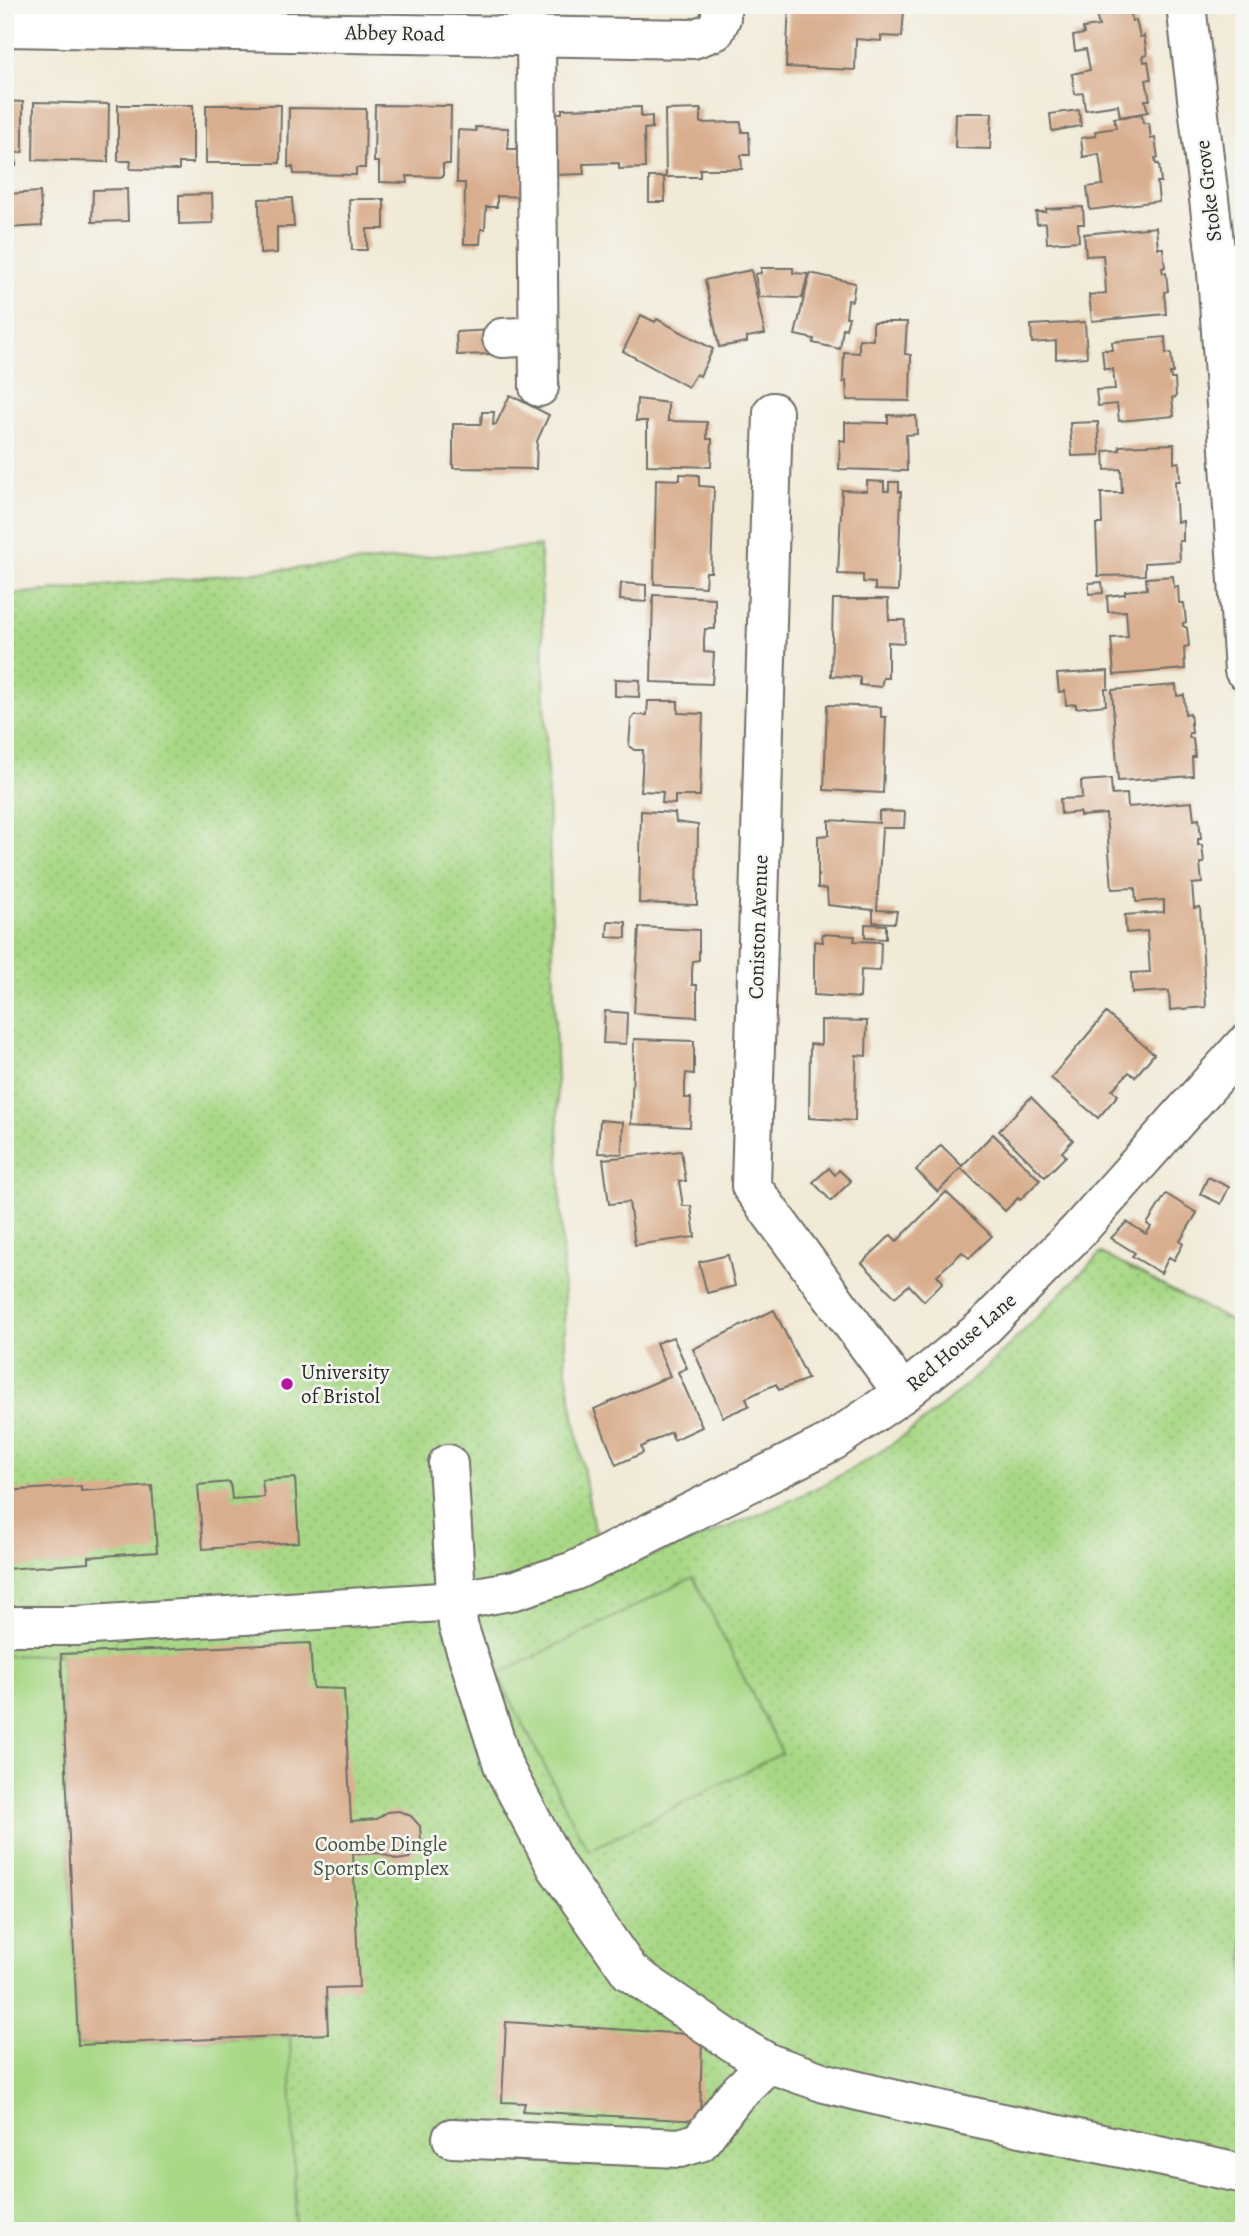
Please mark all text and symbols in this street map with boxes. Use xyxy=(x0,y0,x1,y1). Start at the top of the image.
street label: Abbey Road xyxy=(344,18,446,48)
street label: Stoke Grove xyxy=(1188,139,1228,243)
street label: Coniston Avenue xyxy=(741,854,775,1000)
street label: Red House Lane xyxy=(900,1286,1022,1398)
place label: University of Bristol xyxy=(301,1358,390,1410)
marker: University of Bristol xyxy=(279,1376,295,1392)
park label: Coombe Dingle Sports Complex xyxy=(313,1830,449,1882)

